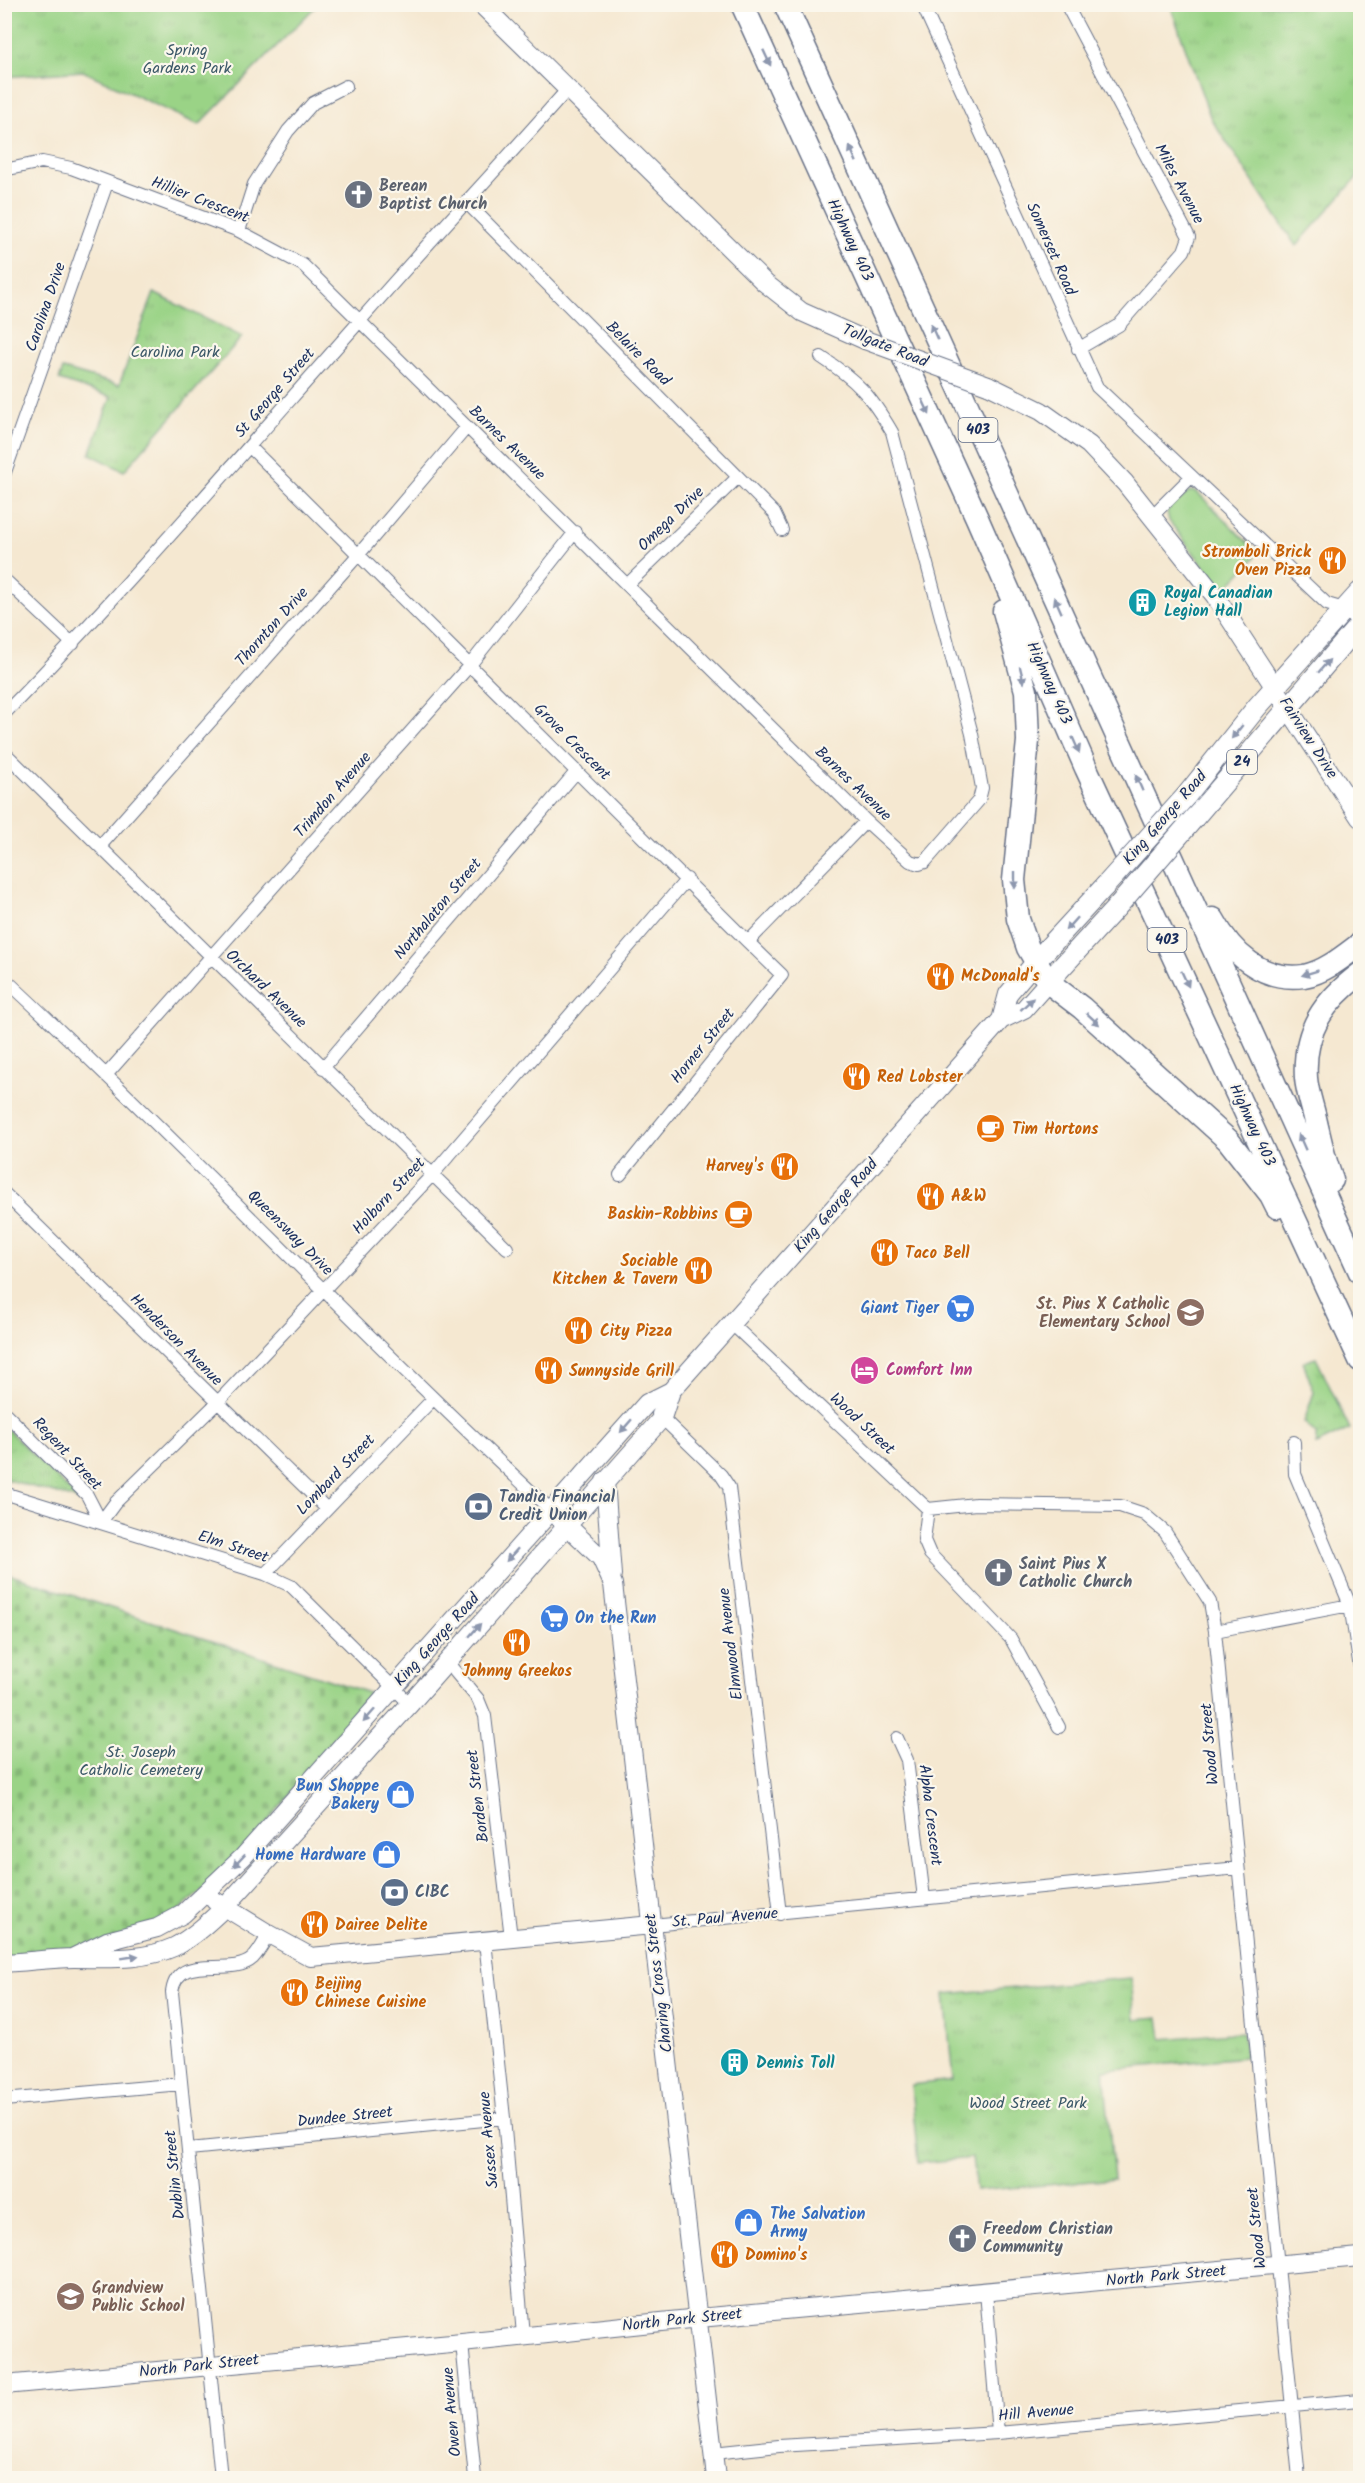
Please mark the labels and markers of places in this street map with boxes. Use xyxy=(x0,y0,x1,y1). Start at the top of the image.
place label: Berean Baptist Church xyxy=(379,174,487,217)
church icon: Berean Baptist Church xyxy=(342,179,374,211)
place label: Stromboli Brick Oven Pizza xyxy=(1202,540,1312,583)
restaurant icon: Stromboli Brick Oven Pizza xyxy=(1316,545,1348,577)
place label: Royal Canadian Legion Hall xyxy=(1164,581,1273,624)
building icon: Royal Canadian Legion Hall xyxy=(1127,586,1159,618)
restaurant icon: McDonald's xyxy=(924,960,956,992)
place label: McDonald's xyxy=(961,964,1040,989)
restaurant icon: Red Lobster xyxy=(840,1061,872,1093)
place label: Red Lobster xyxy=(877,1065,964,1090)
cafe icon: Tim Hortons xyxy=(975,1113,1007,1145)
place label: Tim Hortons xyxy=(1012,1117,1099,1142)
restaurant icon: Harvey's xyxy=(769,1150,801,1182)
place label: Harvey's xyxy=(706,1154,765,1179)
restaurant icon: A&W xyxy=(914,1180,946,1212)
place label: A&W xyxy=(951,1184,986,1209)
cafe icon: Baskin-Robbins xyxy=(723,1198,755,1230)
place label: Baskin-Robbins xyxy=(607,1202,719,1227)
restaurant icon: Taco Bell xyxy=(868,1237,900,1269)
place label: Taco Bell xyxy=(905,1241,970,1266)
place label: Sociable Kitchen & Tavern xyxy=(553,1249,678,1292)
restaurant icon: Sociable Kitchen & Tavern xyxy=(683,1254,715,1286)
supermarket icon: Giant Tiger xyxy=(944,1292,976,1324)
place label: St. Pius X Catholic Elementary School xyxy=(1036,1292,1171,1335)
place label: Giant Tiger xyxy=(861,1296,940,1321)
school or university icon: St. Pius X Catholic Elementary School xyxy=(1175,1297,1207,1329)
restaurant icon: City Pizza xyxy=(563,1315,595,1347)
place label: City Pizza xyxy=(600,1319,672,1344)
hotel icon: Comfort Inn xyxy=(849,1354,881,1386)
restaurant icon: Sunnyside Grill xyxy=(532,1355,564,1387)
place label: Comfort Inn xyxy=(886,1358,973,1383)
place label: Sunnyside Grill xyxy=(569,1359,675,1384)
place label: Tandia Financial Credit Union xyxy=(499,1485,616,1528)
bank icon: Tandia Financial Credit Union xyxy=(462,1490,494,1522)
place label: Saint Pius X Catholic Church xyxy=(1019,1552,1132,1595)
church icon: Saint Pius X Catholic Church xyxy=(982,1557,1014,1589)
supermarket icon: On the Run xyxy=(538,1602,570,1634)
place label: On the Run xyxy=(575,1606,657,1631)
restaurant icon: Johnny Greekos xyxy=(501,1627,533,1659)
place label: Johnny Greekos xyxy=(462,1659,572,1684)
place label: Bun Shoppe Bakery xyxy=(296,1774,380,1817)
shop icon: Bun Shoppe Bakery xyxy=(384,1779,416,1811)
shop icon: Home Hardware xyxy=(371,1839,403,1871)
place label: Home Hardware xyxy=(255,1843,366,1868)
bank icon: CIBC xyxy=(378,1876,410,1908)
place label: CIBC xyxy=(415,1880,450,1905)
restaurant icon: Dairee Delite xyxy=(298,1909,330,1941)
place label: Dairee Delite xyxy=(335,1913,428,1938)
place label: Beijing Chinese Cuisine xyxy=(315,1972,426,2015)
restaurant icon: Beijing Chinese Cuisine xyxy=(278,1977,310,2009)
building icon: Dennis Toll xyxy=(719,2047,751,2079)
place label: Dennis Toll xyxy=(756,2051,835,2076)
place label: The Salvation Army xyxy=(770,2202,866,2245)
shop icon: The Salvation Army xyxy=(733,2207,765,2239)
place label: Freedom Christian Community xyxy=(983,2217,1113,2260)
church icon: Freedom Christian Community xyxy=(946,2222,978,2254)
restaurant icon: Domino's xyxy=(708,2239,740,2271)
place label: Domino's xyxy=(745,2243,808,2268)
place label: Grandview Public School xyxy=(92,2276,185,2319)
school or university icon: Grandview Public School xyxy=(55,2281,87,2313)

